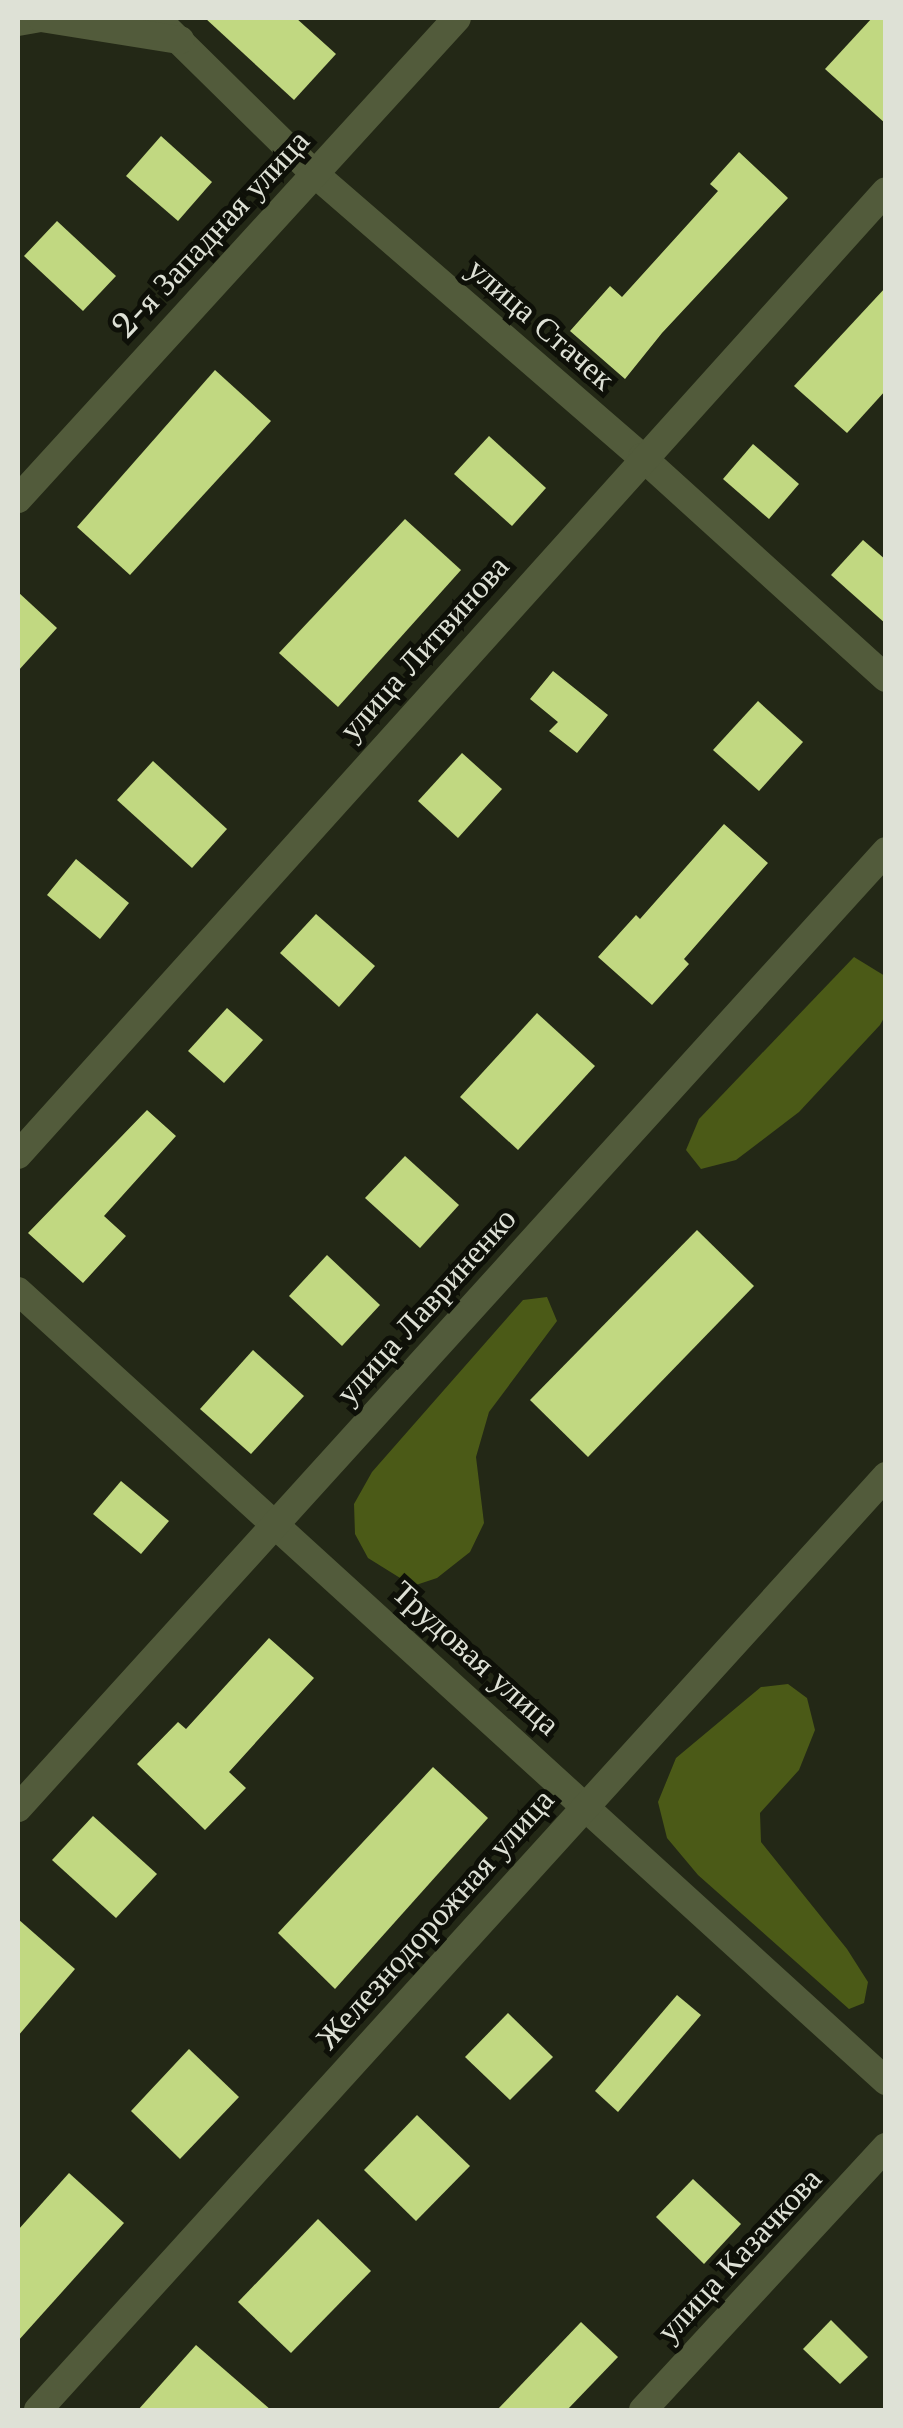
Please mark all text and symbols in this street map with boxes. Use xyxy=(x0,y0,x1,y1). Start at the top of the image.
street label: 2-я Западная улица xyxy=(105,122,317,346)
street label: улица Стачек xyxy=(460,250,622,398)
street label: улица Литвинова xyxy=(331,548,517,748)
street label: улица Лавриненко xyxy=(328,1200,524,1412)
street label: Трудовая улица xyxy=(384,1573,568,1743)
street label: Железнодорожная улица xyxy=(308,1781,562,2057)
street label: улица Казачкова xyxy=(649,2160,829,2350)

